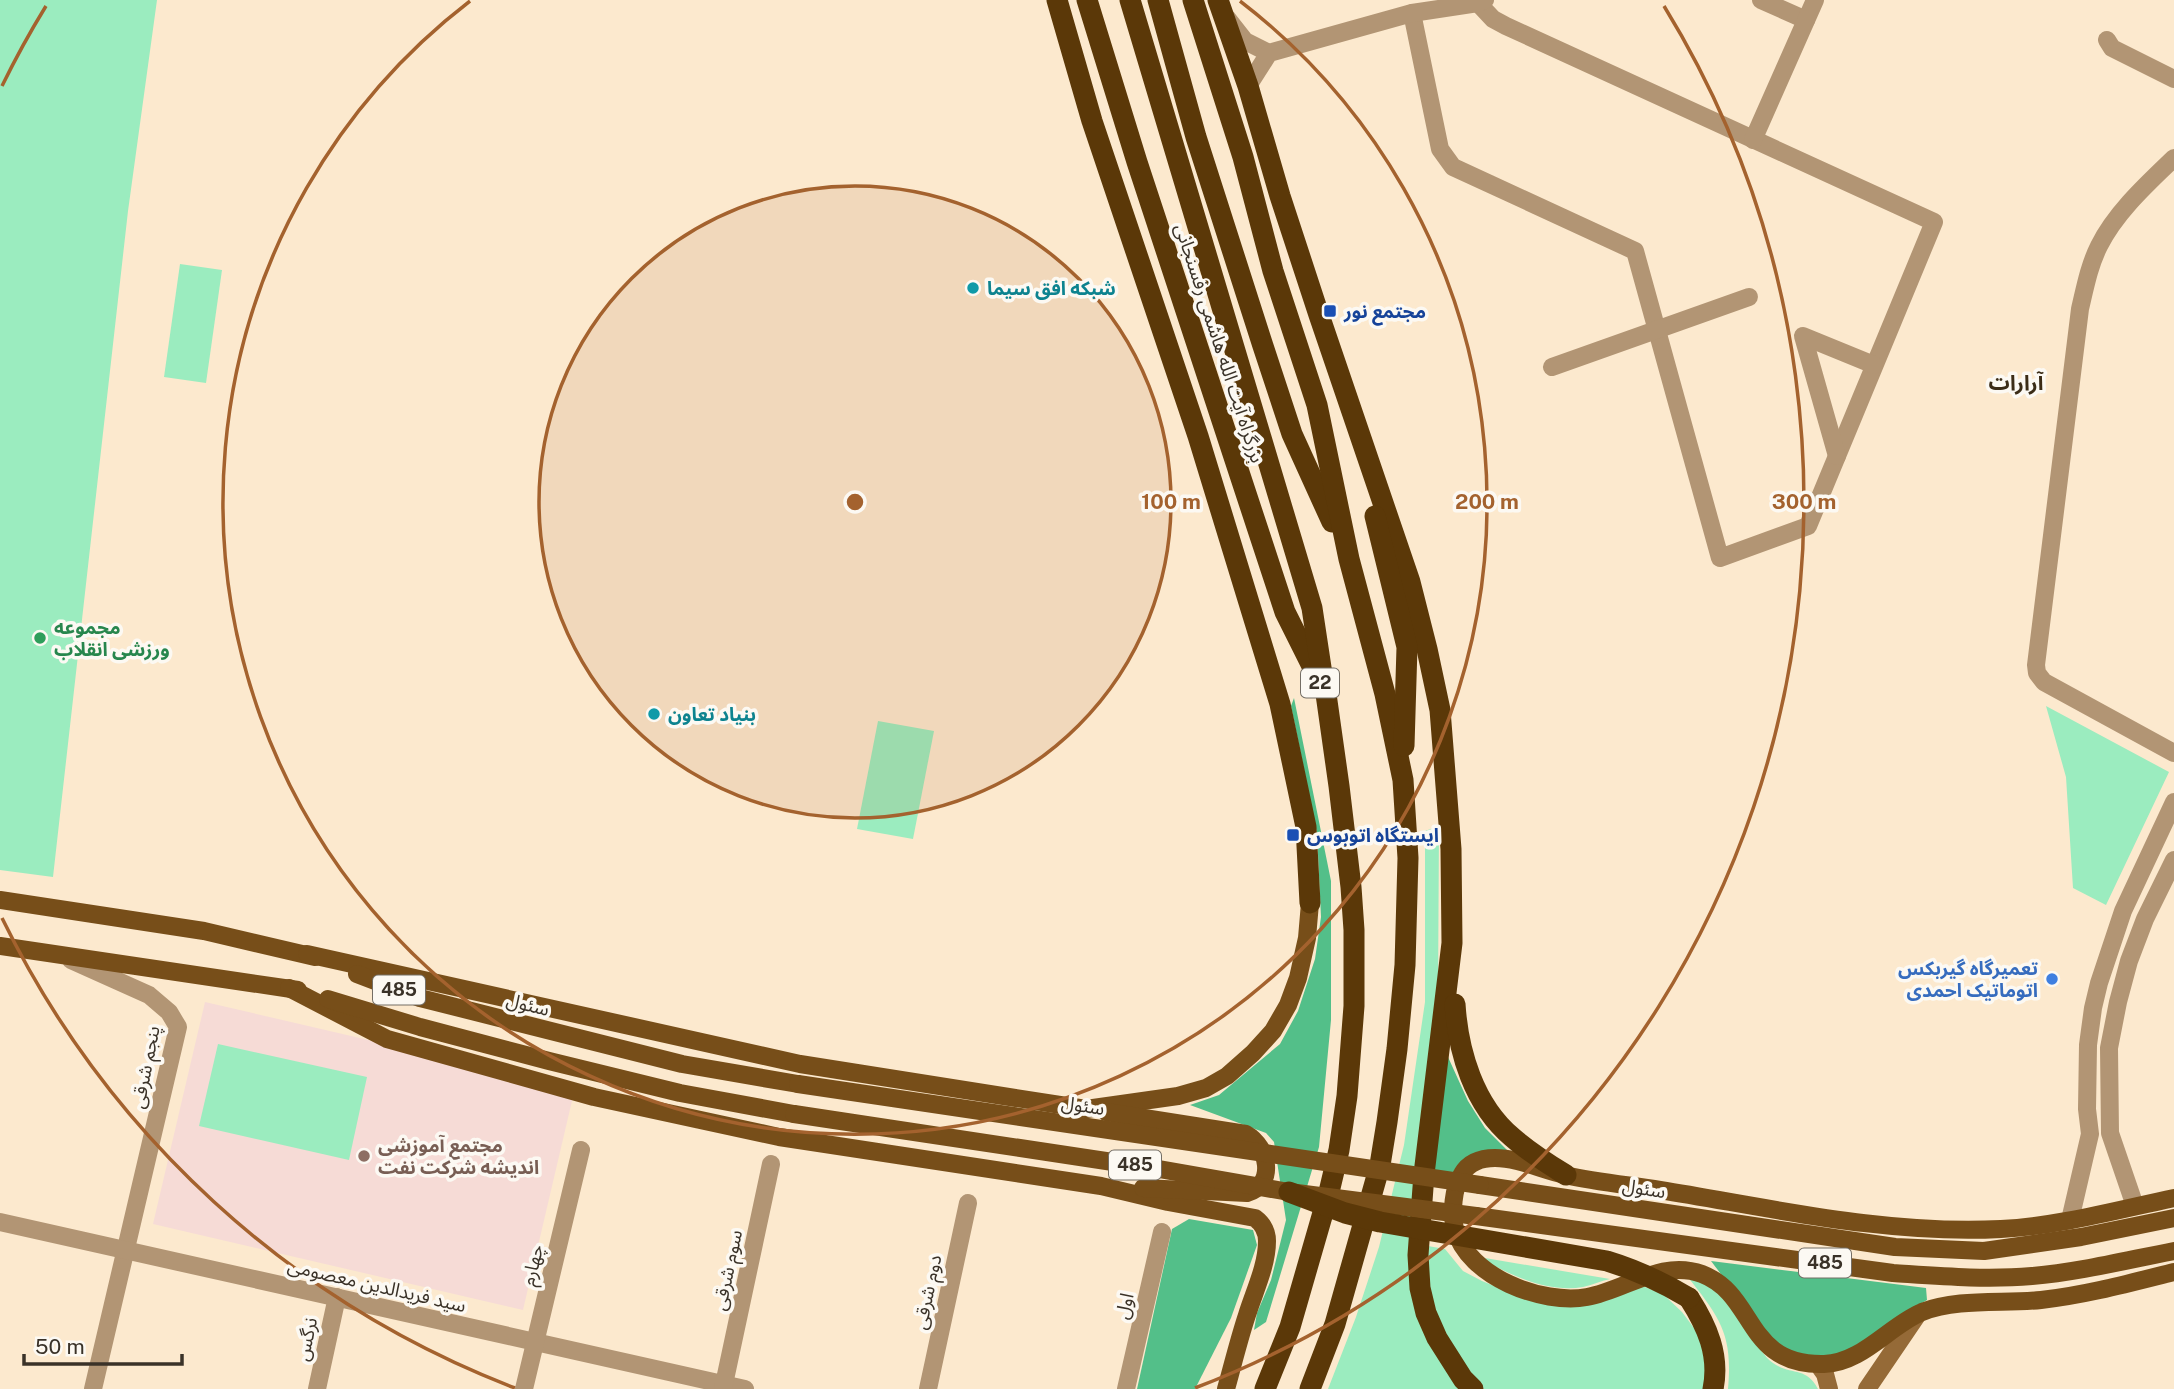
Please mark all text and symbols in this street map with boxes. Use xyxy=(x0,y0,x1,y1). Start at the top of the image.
street label: بزرگراه آیت الله هاشمی رفسنجانی xyxy=(1170,221,1269,466)
place label: شبکه افق سیما xyxy=(987,277,1116,300)
marker: شبکه افق سیما xyxy=(965,280,981,296)
place label: مجتمع نور xyxy=(1343,300,1426,326)
marker: مجتمع نور xyxy=(1322,303,1338,319)
district label: آرارات xyxy=(1989,370,2045,395)
text: 100 m xyxy=(1141,489,1201,514)
text: 200 m xyxy=(1455,489,1519,514)
text: 300 m xyxy=(1772,489,1836,514)
centre of rings xyxy=(843,490,867,514)
place label: مجموعه ورزشی انقلاب xyxy=(54,616,170,661)
marker: مجموعه ورزشی انقلاب xyxy=(32,630,48,646)
road number: 22 xyxy=(1301,668,1339,698)
place label: بنیاد تعاون xyxy=(668,703,756,725)
marker: بنیاد تعاون xyxy=(646,706,662,722)
place label: ایستگاه اتوبوس xyxy=(1307,824,1439,846)
marker: ایستگاه اتوبوس xyxy=(1285,827,1301,843)
place label: تعمیرگاه گیربکس اتوماتیک احمدی xyxy=(1898,957,2038,1001)
marker: تعمیرگاه گیربکس اتوماتیک احمدی xyxy=(2044,971,2060,987)
road number: 485 xyxy=(373,975,425,1004)
street label: سئول xyxy=(504,988,552,1021)
street label: پنجم شرقی xyxy=(126,1024,168,1111)
street label: سئول xyxy=(1060,1091,1106,1120)
place label: مجتمع آموزشی اندیشه شرکت نفت xyxy=(378,1134,539,1179)
marker: مجتمع آموزشی اندیشه شرکت نفت xyxy=(356,1148,372,1164)
road number: 485 xyxy=(1109,1150,1161,1180)
street label: سئول xyxy=(1621,1174,1667,1203)
street label: سوم شرقی xyxy=(708,1228,750,1313)
street label: چهارم xyxy=(517,1242,551,1289)
road number: 485 xyxy=(1799,1248,1851,1278)
street label: دوم شرقی xyxy=(908,1253,950,1332)
street label: سید فریدالدین معصومی xyxy=(285,1254,468,1317)
street label: اول xyxy=(1110,1291,1139,1321)
street label: نرگس xyxy=(291,1315,322,1363)
scale bar xyxy=(24,1322,182,1366)
text: 50 m xyxy=(35,1334,85,1359)

